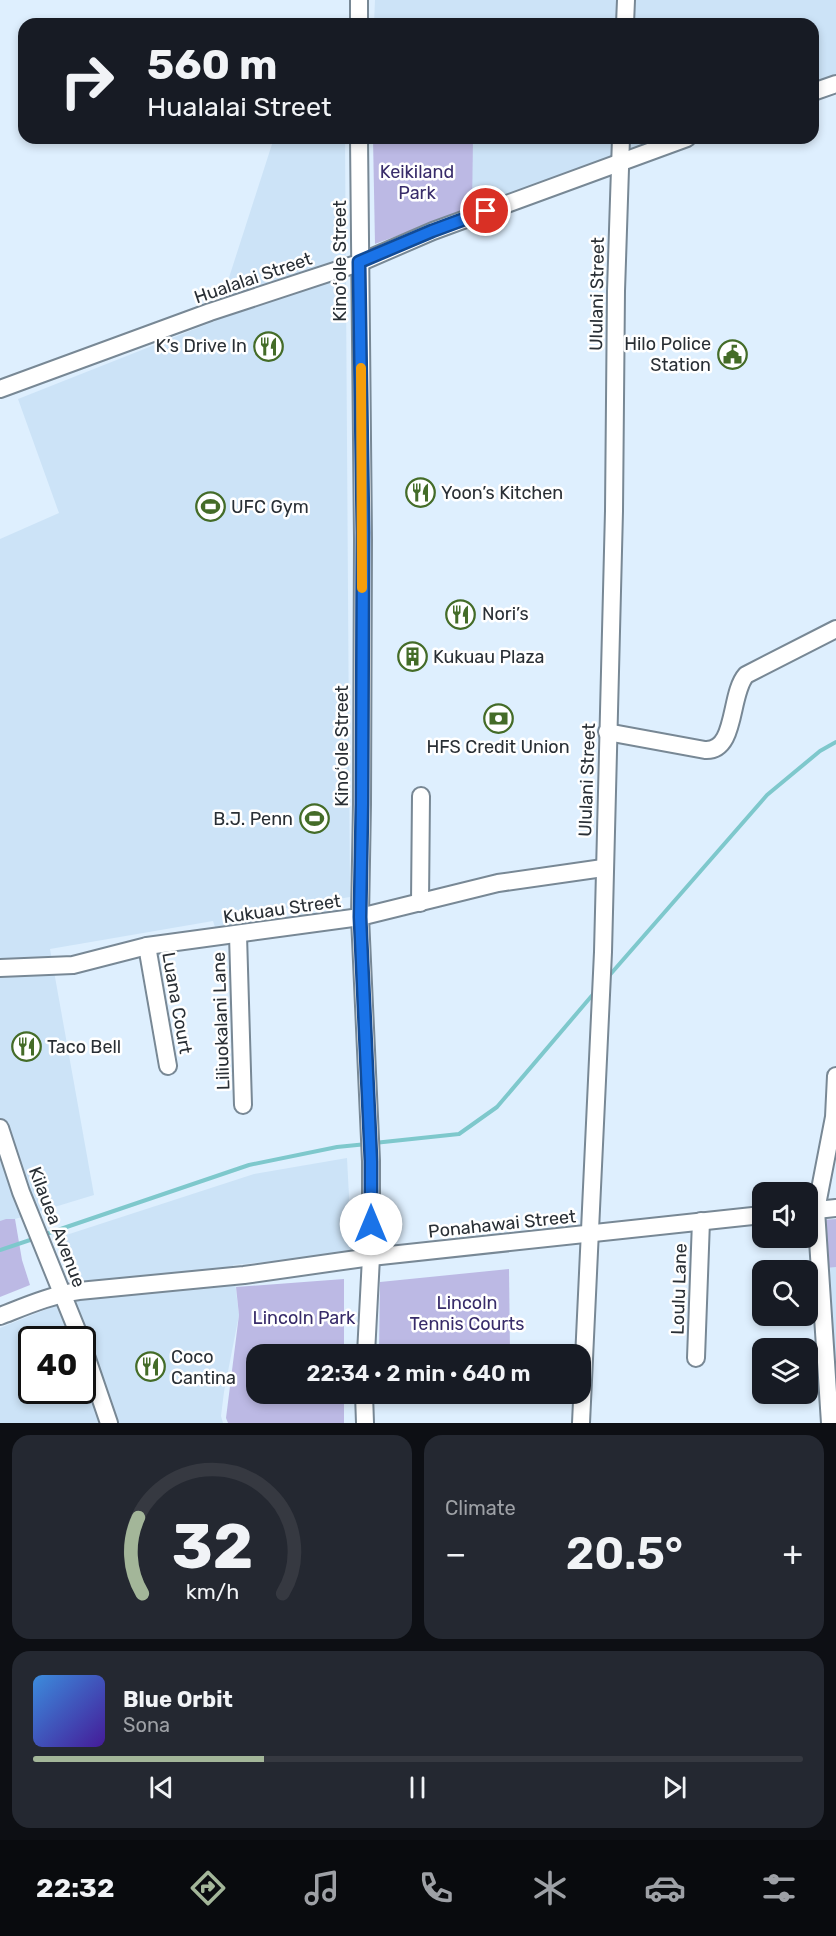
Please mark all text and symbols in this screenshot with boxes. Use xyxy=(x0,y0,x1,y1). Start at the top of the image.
text: 560 m xyxy=(147,40,277,90)
icon: right xyxy=(48,42,126,120)
text: Hualalai Street xyxy=(147,91,332,123)
park label: Keikiland Park xyxy=(380,161,454,204)
pin xyxy=(460,185,511,236)
icon: arrive xyxy=(469,194,502,227)
street label: Kinoʻole Street xyxy=(329,200,351,322)
street label: Ululani Street xyxy=(585,237,609,351)
street label: Hualalai Street xyxy=(191,248,315,308)
restaurant icon: K’s Drive In xyxy=(252,330,284,362)
place label: Hilo Police Station xyxy=(624,333,711,376)
place label: K’s Drive In xyxy=(156,335,247,357)
public building icon: Hilo Police Station xyxy=(716,338,748,370)
restaurant icon: Yoon’s Kitchen xyxy=(404,477,436,509)
place label: Yoon’s Kitchen xyxy=(441,482,563,504)
sports icon: UFC Gym xyxy=(194,491,226,523)
place label: UFC Gym xyxy=(231,496,309,518)
restaurant icon: Nori’s xyxy=(445,598,477,630)
place label: Nori’s xyxy=(482,603,529,625)
building icon: Kukuau Plaza xyxy=(396,641,428,673)
place label: Kukuau Plaza xyxy=(433,646,545,668)
street label: Kinoʻole Street xyxy=(331,685,353,807)
bank icon: HFS Credit Union xyxy=(482,702,514,734)
street label: Ululani Street xyxy=(574,723,600,837)
place label: HFS Credit Union xyxy=(426,736,570,758)
sports icon: B.J. Penn xyxy=(298,803,330,835)
place label: B.J. Penn xyxy=(213,808,293,830)
street label: Kukuau Street xyxy=(222,890,342,928)
street label: Luana Court xyxy=(157,950,197,1056)
street label: Liliuokalani Lane xyxy=(208,951,234,1091)
restaurant icon: Taco Bell xyxy=(10,1031,42,1063)
place label: Taco Bell xyxy=(47,1036,121,1058)
street label: Kilauea Avenue xyxy=(24,1164,90,1290)
map controls xyxy=(752,1182,818,1404)
button: sound xyxy=(752,1182,818,1248)
position arrow xyxy=(339,1192,403,1256)
street label: Ponahawai Street xyxy=(427,1205,577,1243)
street label: Loulu Lane xyxy=(666,1243,692,1335)
button: search xyxy=(752,1260,818,1326)
park label: Lincoln Tennis Courts xyxy=(410,1292,524,1335)
park label: Lincoln Park xyxy=(253,1307,356,1329)
speed limit sign: 40 xyxy=(18,1326,96,1404)
button: layers xyxy=(752,1338,818,1404)
place label: Coco Cantina xyxy=(171,1346,236,1389)
restaurant icon: Coco Cantina xyxy=(134,1351,166,1383)
text: 22:34 · 2 min · 640 m xyxy=(307,1360,530,1387)
text: Climate xyxy=(445,1496,516,1520)
text: 32 xyxy=(171,1510,253,1584)
text: 20.5° xyxy=(566,1527,683,1580)
text: − xyxy=(445,1534,466,1573)
text: + xyxy=(782,1534,803,1573)
text: km/h xyxy=(185,1579,239,1604)
text: Blue Orbit xyxy=(123,1686,233,1713)
text: Sona xyxy=(123,1713,170,1737)
icon: previous xyxy=(145,1771,178,1804)
icon: pause xyxy=(401,1771,434,1804)
icon: next xyxy=(658,1771,691,1804)
icon: directions xyxy=(187,1867,229,1909)
icon: music xyxy=(301,1867,343,1909)
icon: phone xyxy=(415,1867,457,1909)
icon: climate xyxy=(529,1867,571,1909)
icon: car xyxy=(644,1867,686,1909)
icon: filters xyxy=(758,1867,800,1909)
text: 22:32 xyxy=(36,1872,114,1904)

